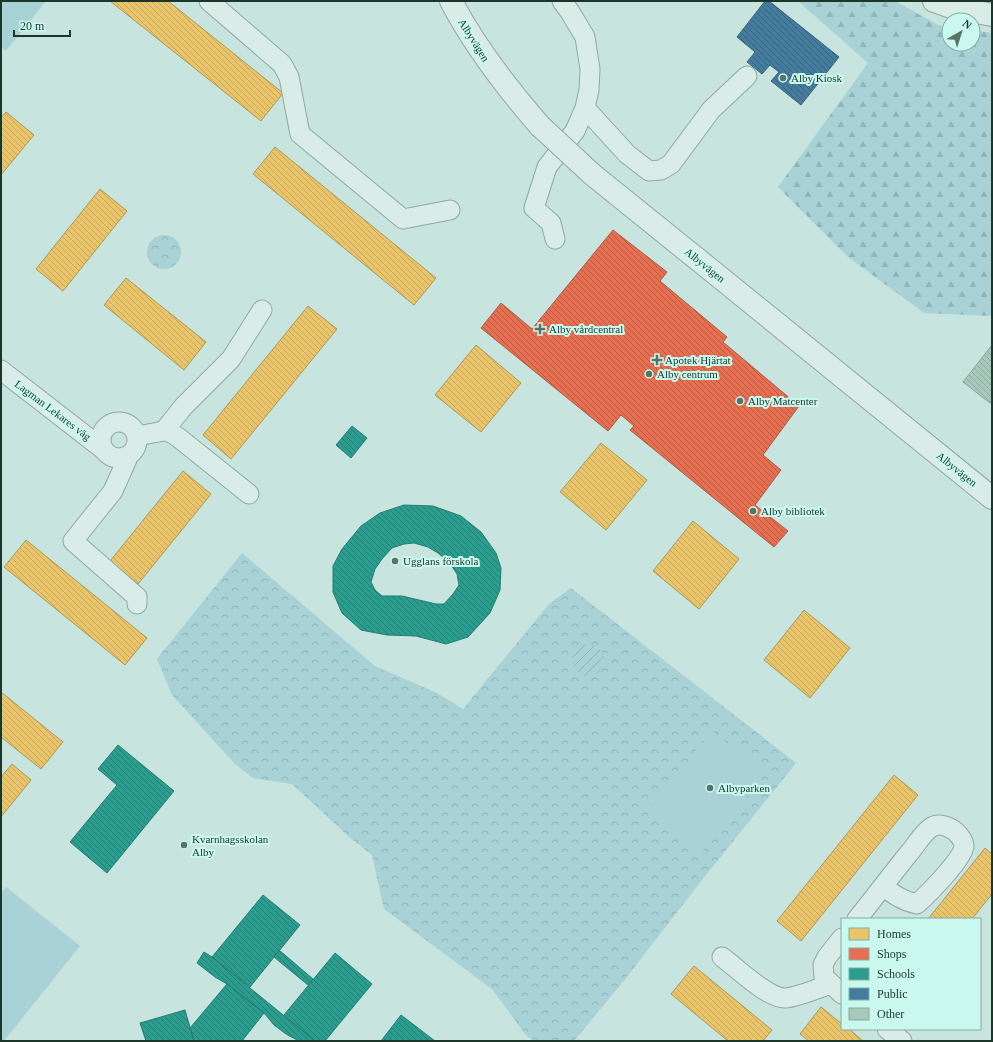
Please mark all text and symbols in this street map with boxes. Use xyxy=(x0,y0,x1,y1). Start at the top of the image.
scale bar xyxy=(14,12,70,38)
north arrow xyxy=(941,12,981,52)
street label: Albyvägen xyxy=(456,16,492,64)
text: N xyxy=(960,17,974,31)
text: 20 m xyxy=(20,19,45,33)
place label: Alby Kiosk xyxy=(791,72,843,84)
marker: Alby Kiosk xyxy=(778,73,788,83)
street label: Albyvägen xyxy=(682,245,728,285)
marker: Alby vårdcentral xyxy=(534,323,546,335)
place label: Alby vårdcentral xyxy=(549,323,623,335)
place label: Apotek Hjärtat xyxy=(665,354,731,366)
marker: Apotek Hjärtat xyxy=(652,355,662,365)
place label: Alby centrum xyxy=(657,368,718,380)
marker: Alby centrum xyxy=(644,369,654,379)
street label: Lagman Lekares väg xyxy=(13,377,94,443)
place label: Alby Matcenter xyxy=(748,395,818,407)
marker: Alby Matcenter xyxy=(735,396,745,406)
street label: Albyvägen xyxy=(934,449,980,489)
place label: Alby bibliotek xyxy=(761,505,825,517)
marker: Alby bibliotek xyxy=(748,506,758,516)
place label: Ugglans förskola xyxy=(403,555,479,567)
marker: Ugglans förskola xyxy=(390,556,400,566)
place label: Albyparken xyxy=(718,782,770,794)
marker: Albyparken xyxy=(705,783,715,793)
place label: Kvarnhagsskolan Alby xyxy=(192,833,269,858)
marker: Kvarnhagsskolan Alby xyxy=(179,840,189,850)
legend xyxy=(841,918,981,1030)
text: Homes xyxy=(877,927,911,941)
text: Shops xyxy=(877,947,907,961)
text: Schools xyxy=(877,967,915,981)
text: Public xyxy=(877,987,908,1001)
text: Other xyxy=(877,1007,904,1021)

